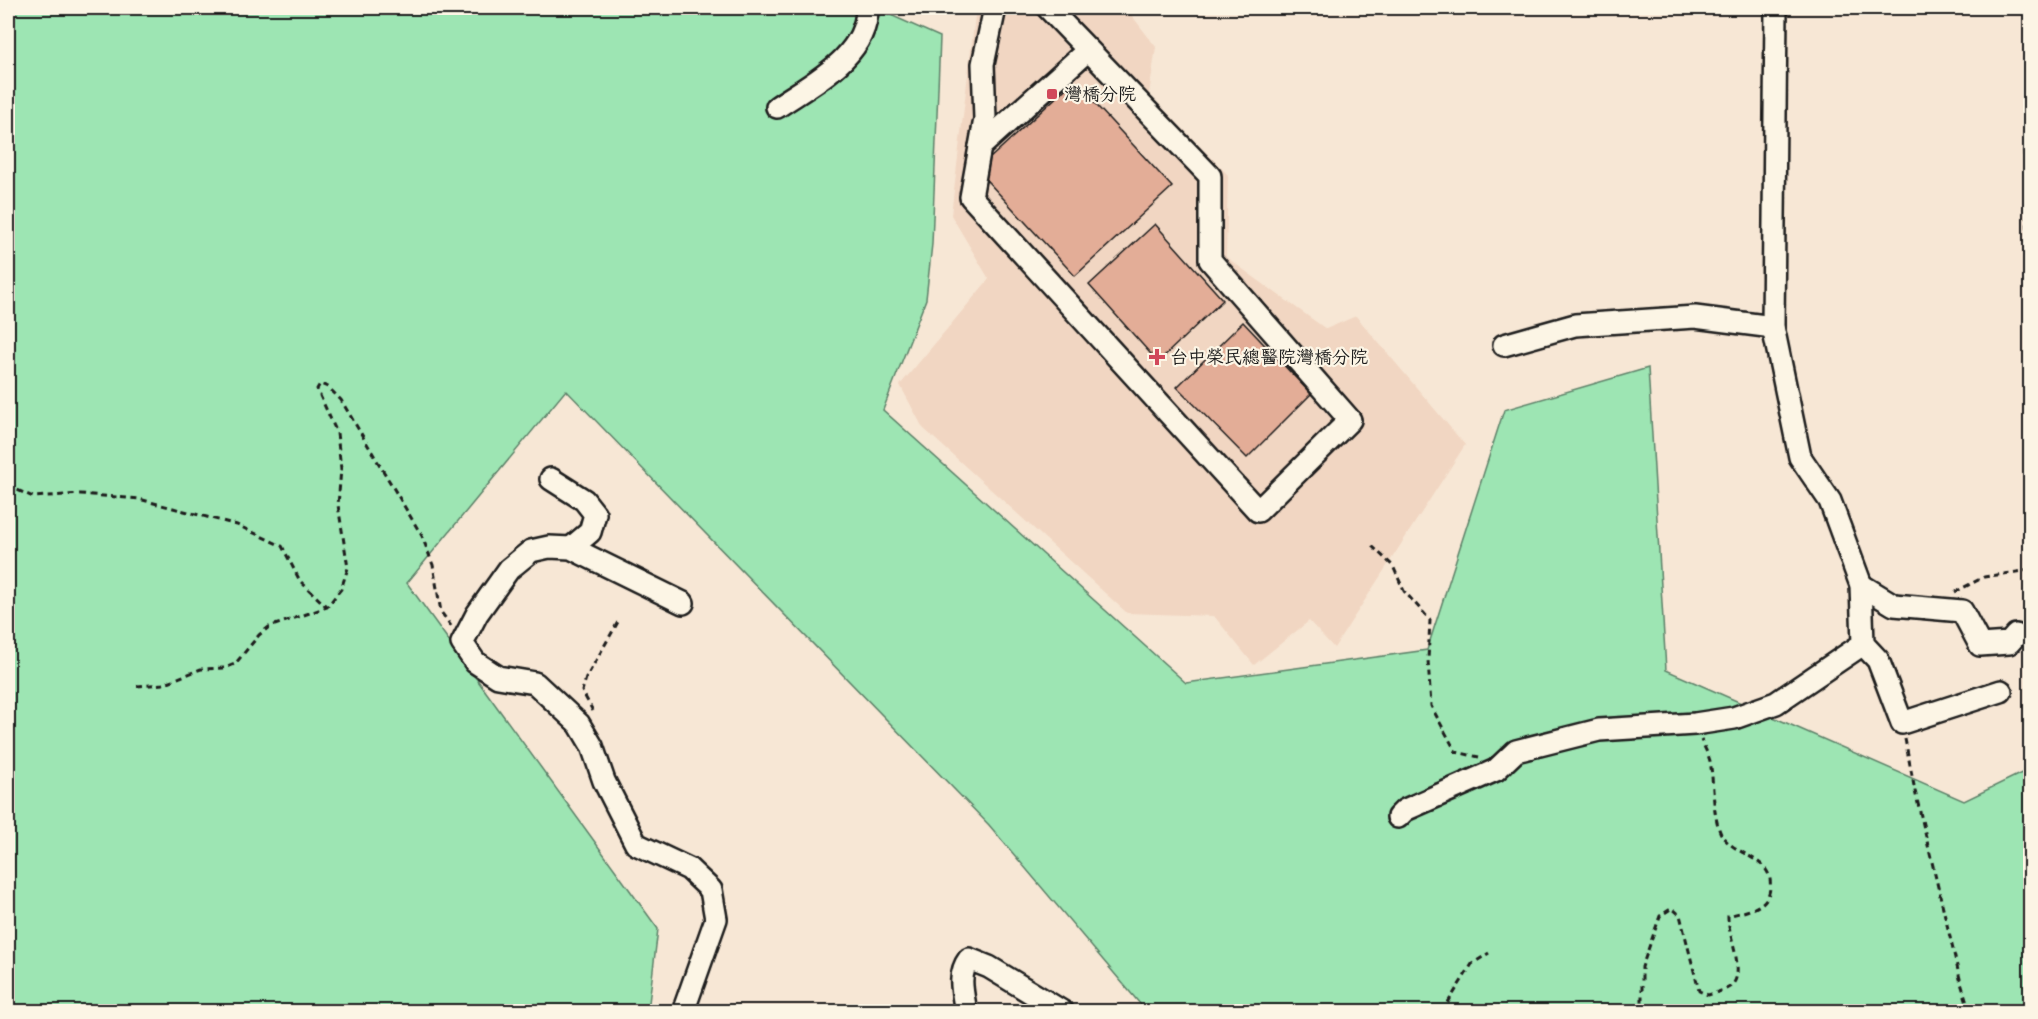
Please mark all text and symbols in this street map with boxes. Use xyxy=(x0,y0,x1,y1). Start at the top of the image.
place label: 灣橋分院 xyxy=(1064,85,1136,107)
marker: 灣橋分院 xyxy=(1045,87,1059,101)
place label: 台中榮民總醫院灣橋分院 xyxy=(1170,347,1368,370)
marker: 台中榮民總醫院灣橋分院 xyxy=(1148,348,1166,366)

